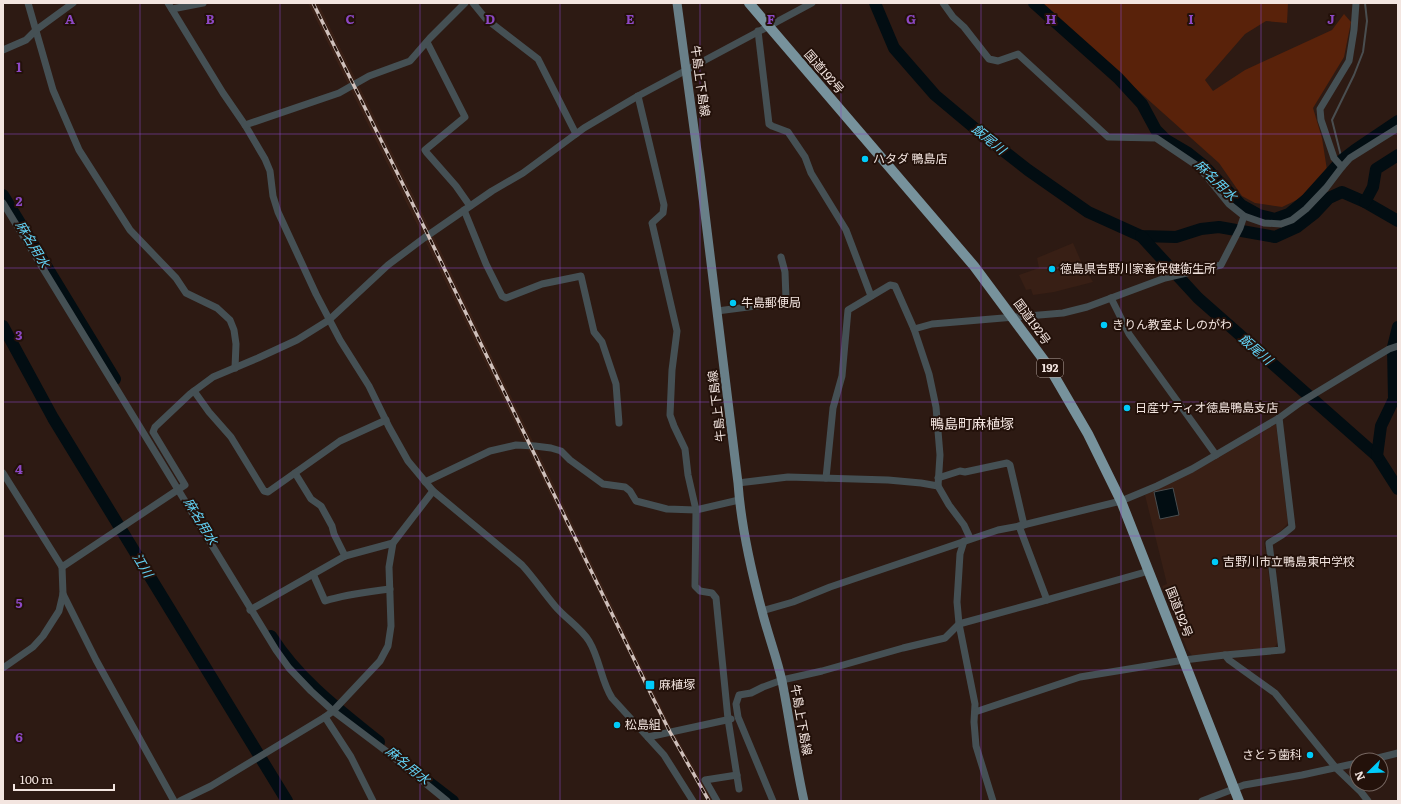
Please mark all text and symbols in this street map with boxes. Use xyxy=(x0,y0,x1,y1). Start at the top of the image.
text: A xyxy=(65,9,75,28)
text: B xyxy=(206,9,215,28)
text: C xyxy=(345,9,355,28)
text: D xyxy=(485,9,495,28)
text: E xyxy=(626,9,635,28)
text: F xyxy=(767,9,775,28)
text: G xyxy=(906,9,916,28)
text: H xyxy=(1046,9,1057,28)
text: I xyxy=(1188,9,1194,28)
text: J xyxy=(1327,9,1335,28)
street label: 牛島上下島線 xyxy=(687,44,715,118)
street label: 国道192号 xyxy=(801,45,849,97)
text: 1 xyxy=(16,57,22,76)
water label: 飯尾川 xyxy=(968,119,1012,160)
place label: ハタダ 鴨島店 xyxy=(873,149,947,167)
marker: ハタダ 鴨島店 xyxy=(860,154,870,164)
water label: 麻名用水 xyxy=(1191,155,1243,206)
text: 2 xyxy=(16,191,23,210)
water label: 麻名用水 xyxy=(12,217,56,273)
place label: 徳島県吉野川家畜保健衛生所 xyxy=(1060,259,1216,277)
marker: 徳島県吉野川家畜保健衛生所 xyxy=(1047,264,1057,274)
place label: 牛島郵便局 xyxy=(741,293,801,311)
street label: 国道192号 xyxy=(1010,295,1056,348)
marker: 牛島郵便局 xyxy=(728,298,738,308)
place label: きりん教室よしのがわ xyxy=(1112,315,1232,333)
marker: きりん教室よしのがわ xyxy=(1099,320,1109,330)
text: 3 xyxy=(15,325,23,344)
water label: 飯尾川 xyxy=(1235,329,1279,370)
road number: 192 xyxy=(1037,359,1063,377)
street label: 牛島上下島線 xyxy=(703,369,729,443)
place label: 日産サティオ徳島鴨島支店 xyxy=(1135,398,1278,416)
marker: 日産サティオ徳島鴨島支店 xyxy=(1122,403,1132,413)
district label: 鴨島町麻植塚 xyxy=(930,413,1014,433)
text: 4 xyxy=(15,459,23,478)
water label: 麻名用水 xyxy=(180,494,224,550)
water label: 江川 xyxy=(129,549,159,582)
place label: 吉野川市立鴨島東中学校 xyxy=(1223,552,1355,570)
marker: 吉野川市立鴨島東中学校 xyxy=(1210,557,1220,567)
street label: 国道192号 xyxy=(1162,584,1198,640)
text: 5 xyxy=(15,593,23,612)
place label: 麻植塚 xyxy=(659,675,695,693)
marker: 麻植塚 xyxy=(644,679,656,691)
street label: 牛島上下島線 xyxy=(787,683,817,757)
place label: 松島組 xyxy=(625,715,661,733)
marker: 松島組 xyxy=(612,720,622,730)
text: 6 xyxy=(15,727,23,746)
water label: 麻名用水 xyxy=(382,741,436,790)
place label: さとう歯科 xyxy=(1242,745,1302,763)
marker: さとう歯科 xyxy=(1305,750,1315,760)
north arrow xyxy=(1349,752,1389,792)
scale bar xyxy=(14,766,114,792)
text: N xyxy=(1350,769,1368,784)
text: 100 m xyxy=(20,770,53,788)

